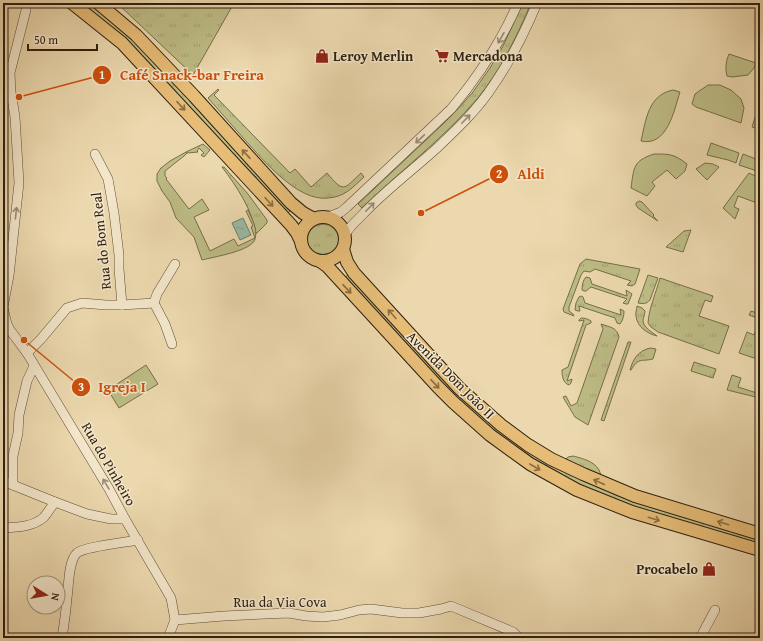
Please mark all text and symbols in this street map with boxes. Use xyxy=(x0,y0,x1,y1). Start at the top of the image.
scale bar xyxy=(28,26,97,52)
text: 50 m xyxy=(34,31,58,48)
one-way arrow xyxy=(496,32,504,44)
place label: Leroy Merlin xyxy=(333,46,414,66)
place label: Mercadona xyxy=(453,46,524,66)
shop icon: Leroy Merlin xyxy=(314,48,330,64)
supermarket icon: Mercadona xyxy=(434,48,450,64)
callout: Café Snack-bar Freira xyxy=(92,62,273,89)
text: Café Snack-bar Freira xyxy=(120,64,264,85)
text: 1 xyxy=(99,66,105,83)
one-way arrow xyxy=(176,101,186,111)
one-way arrow xyxy=(461,114,471,124)
one-way arrow xyxy=(415,134,425,144)
one-way arrow xyxy=(242,148,251,159)
callout: Aldi xyxy=(489,160,553,187)
text: Aldi xyxy=(517,163,545,184)
text: 2 xyxy=(496,165,502,182)
street label: Rua do Bom Real xyxy=(86,191,116,291)
one-way arrow xyxy=(264,197,274,207)
one-way arrow xyxy=(365,202,375,212)
one-way arrow xyxy=(13,207,20,220)
one-way arrow xyxy=(343,283,352,294)
one-way arrow xyxy=(387,309,396,319)
street label: Avenida Dom João II xyxy=(403,327,499,423)
callout: Igreja I xyxy=(71,373,154,400)
text: Igreja I xyxy=(98,376,146,397)
text: 3 xyxy=(78,378,84,395)
one-way arrow xyxy=(430,379,440,389)
street label: Rua do Pinheiro xyxy=(77,419,141,509)
one-way arrow xyxy=(529,463,541,471)
one-way arrow xyxy=(594,477,606,485)
one-way arrow xyxy=(102,479,110,490)
one-way arrow xyxy=(647,516,660,523)
one-way arrow xyxy=(716,519,729,526)
place label: Procabelo xyxy=(636,559,699,579)
shop icon: Procabelo xyxy=(701,561,717,577)
north arrow xyxy=(26,575,66,615)
text: N xyxy=(47,592,64,603)
street label: Rua da Via Cova xyxy=(233,592,327,612)

